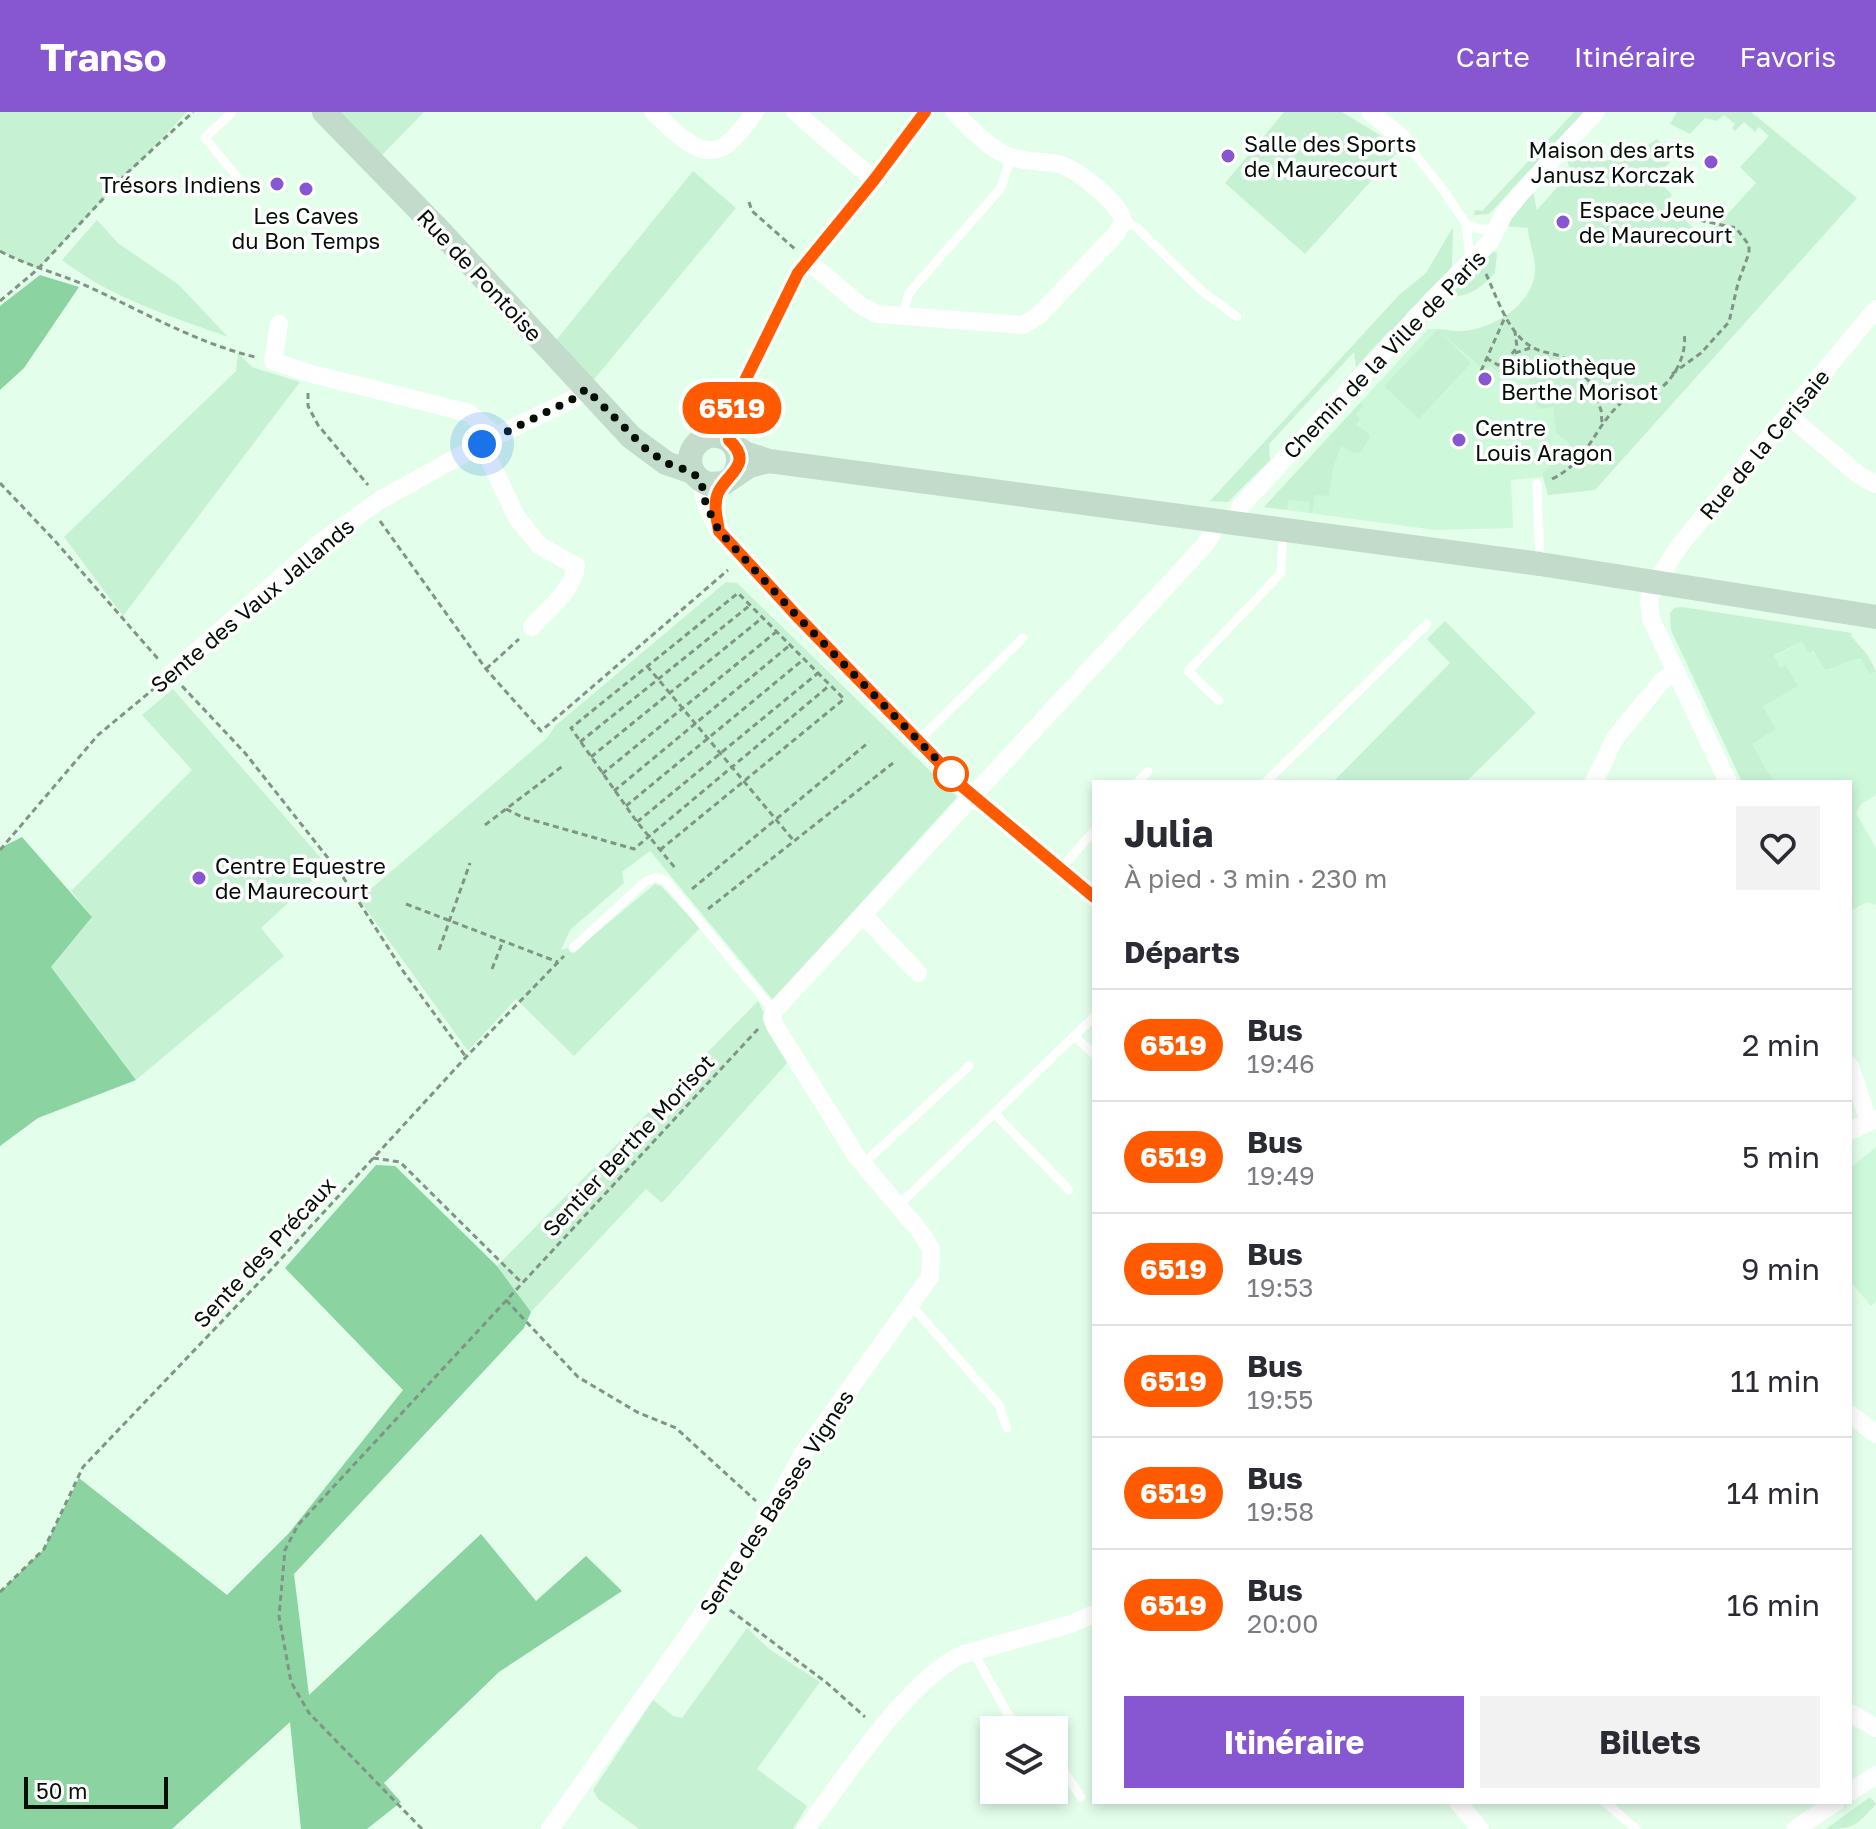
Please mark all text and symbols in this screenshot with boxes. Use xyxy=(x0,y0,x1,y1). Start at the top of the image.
text: Transo xyxy=(40,34,167,79)
text: Carte xyxy=(1456,40,1530,73)
text: Itinéraire xyxy=(1574,40,1695,73)
text: Favoris xyxy=(1739,40,1836,73)
place label: Salle des Sports de Maurecourt xyxy=(1244,130,1416,182)
place label: Maison des arts Janusz Korczak xyxy=(1529,136,1695,188)
marker: Salle des Sports de Maurecourt xyxy=(1219,147,1237,165)
marker: Maison des arts Janusz Korczak xyxy=(1702,153,1720,171)
place label: Trésors Indiens xyxy=(100,171,261,198)
marker: Trésors Indiens xyxy=(268,175,286,193)
marker: Les Caves du Bon Temps xyxy=(297,180,315,198)
place label: Espace Jeune de Maurecourt xyxy=(1579,196,1733,248)
place label: Les Caves du Bon Temps xyxy=(232,202,380,254)
street label: Rue de Pontoise xyxy=(412,203,548,347)
marker: Espace Jeune de Maurecourt xyxy=(1554,213,1572,231)
street label: Chemin de la Ville de Paris xyxy=(1277,244,1491,464)
place label: Bibliothèque Berthe Morisot xyxy=(1501,353,1658,405)
street label: Rue de la Cerisaie xyxy=(1693,363,1835,525)
marker: Bibliothèque Berthe Morisot xyxy=(1476,370,1494,388)
line badge: 6519 xyxy=(676,382,788,434)
text: 6519 xyxy=(698,391,766,424)
place label: Centre Louis Aragon xyxy=(1475,414,1613,466)
your location xyxy=(462,424,502,464)
marker: Centre Louis Aragon xyxy=(1450,431,1468,449)
street label: Sente des Vaux Jallands xyxy=(145,512,359,698)
unlabelled marker xyxy=(934,757,968,791)
button: heart xyxy=(1736,806,1820,890)
text: Julia xyxy=(1124,810,1213,855)
place label: Centre Equestre de Maurecourt xyxy=(215,852,386,904)
text: À pied · 3 min · 230 m xyxy=(1124,863,1387,894)
marker: Centre Equestre de Maurecourt xyxy=(190,869,208,887)
text: Départs xyxy=(1124,934,1240,970)
text: Bus xyxy=(1247,1012,1303,1048)
text: 2 min xyxy=(1742,1027,1820,1063)
text: 6519 xyxy=(1140,1028,1207,1061)
street label: Sentier Berthe Morisot xyxy=(537,1048,719,1242)
text: 19:46 xyxy=(1247,1048,1315,1079)
text: Bus xyxy=(1247,1124,1303,1160)
text: 5 min xyxy=(1742,1139,1820,1175)
text: 6519 xyxy=(1140,1140,1207,1173)
text: 19:49 xyxy=(1247,1160,1315,1191)
street label: Sente des Précaux xyxy=(187,1171,341,1333)
text: Bus xyxy=(1247,1236,1303,1272)
text: 9 min xyxy=(1741,1251,1820,1287)
text: 6519 xyxy=(1140,1252,1207,1285)
text: 19:53 xyxy=(1247,1272,1314,1303)
text: Bus xyxy=(1247,1348,1303,1384)
text: 11 min xyxy=(1730,1363,1820,1399)
text: 6519 xyxy=(1140,1364,1207,1397)
street label: Sente des Basses Vignes xyxy=(693,1384,859,1620)
text: 19:55 xyxy=(1247,1384,1313,1415)
text: Bus xyxy=(1247,1460,1303,1496)
text: 14 min xyxy=(1727,1475,1820,1511)
text: 6519 xyxy=(1140,1476,1207,1509)
text: 19:58 xyxy=(1247,1496,1314,1527)
text: Bus xyxy=(1247,1572,1303,1608)
text: 16 min xyxy=(1727,1587,1820,1623)
text: 6519 xyxy=(1140,1588,1207,1621)
text: 20:00 xyxy=(1247,1608,1318,1639)
button: Itinéraire xyxy=(1124,1696,1464,1788)
button: Billets xyxy=(1480,1696,1820,1788)
map controls xyxy=(980,1716,1068,1804)
button: layers xyxy=(980,1716,1068,1804)
scale bar xyxy=(24,1773,168,1809)
text: 50 m xyxy=(36,1777,87,1804)

